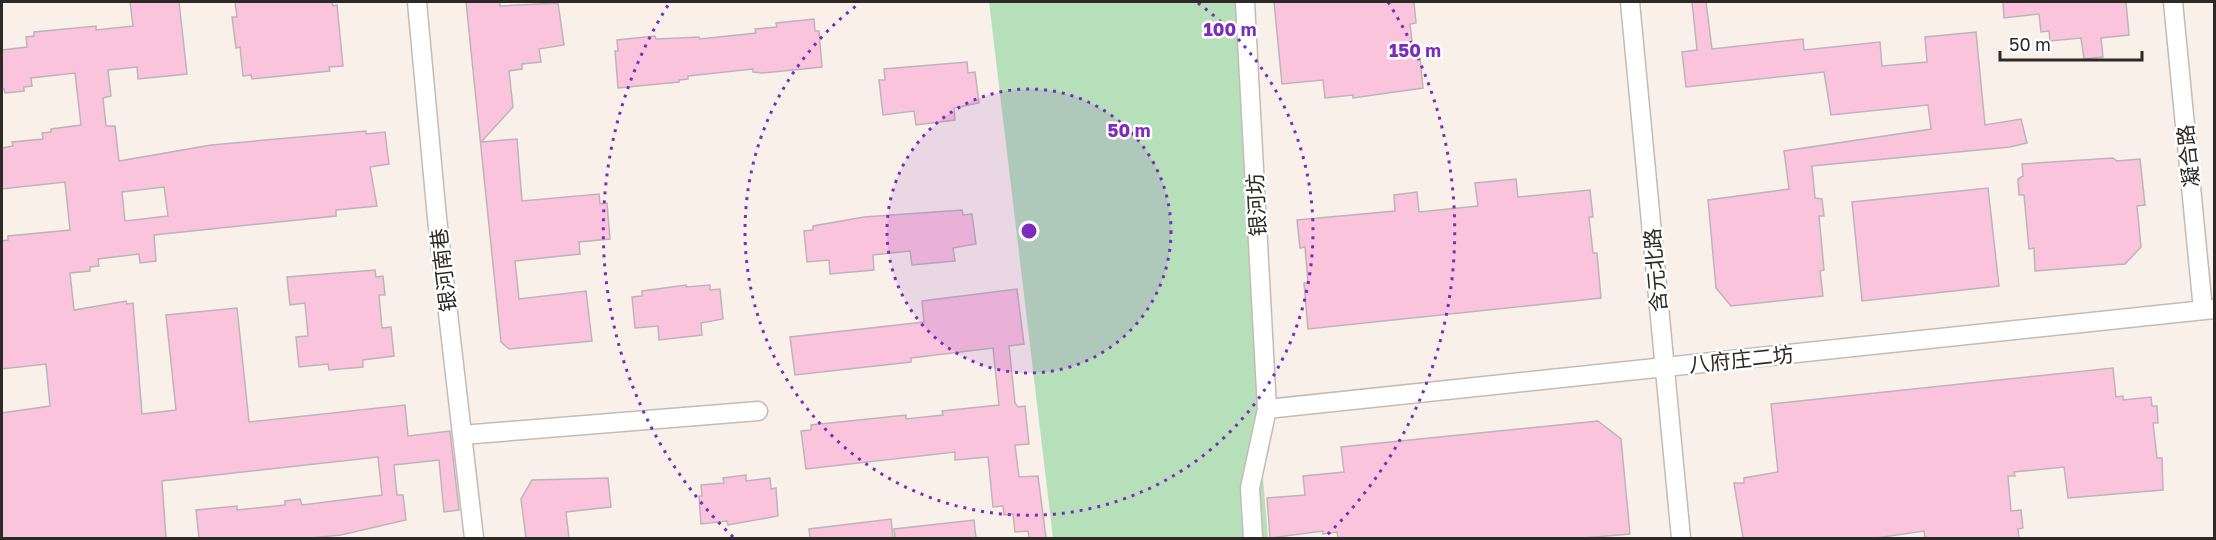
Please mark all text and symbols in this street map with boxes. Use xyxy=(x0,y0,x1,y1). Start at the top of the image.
text: 100 m xyxy=(1204,18,1256,40)
scale bar xyxy=(2000,24,2142,62)
text: 50 m xyxy=(2009,33,2051,55)
text: 150 m xyxy=(1389,39,1441,61)
text: 50 m xyxy=(1108,119,1150,141)
street label: 凝合路 xyxy=(2172,123,2204,189)
street label: 银河坊 xyxy=(1241,173,1271,237)
centre of rings xyxy=(1019,221,1039,241)
street label: 银河南巷 xyxy=(425,227,461,313)
street label: 含元北路 xyxy=(1638,227,1672,313)
street label: 八府庄二坊 xyxy=(1687,341,1795,377)

